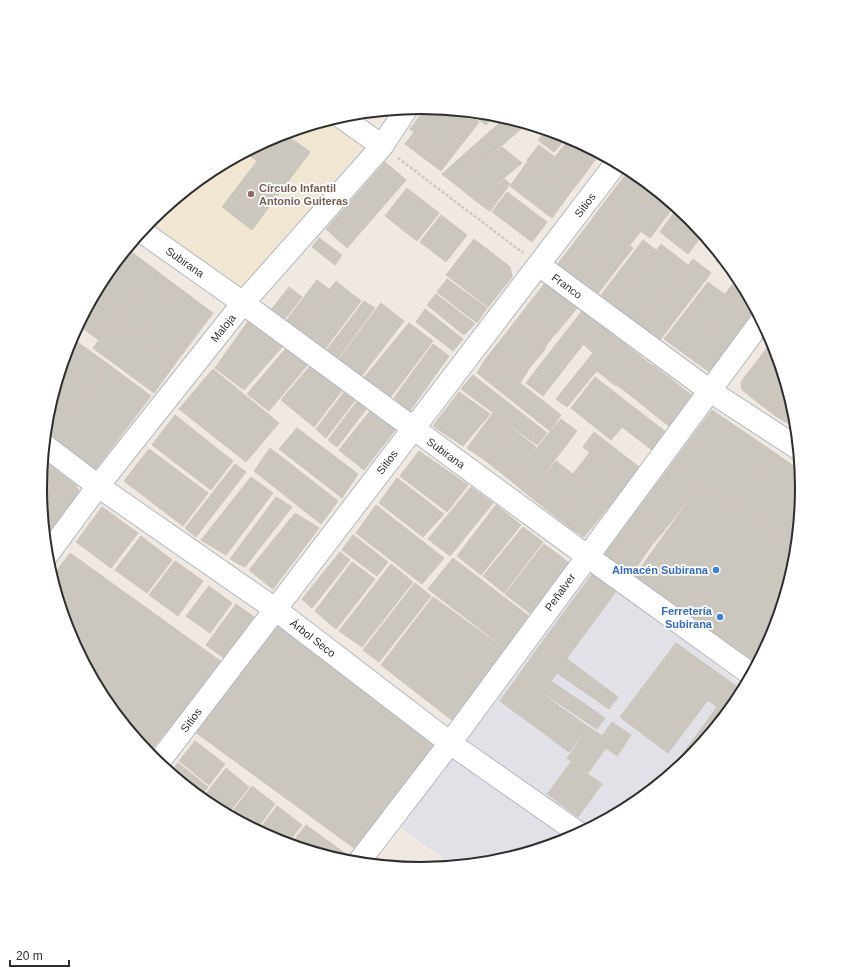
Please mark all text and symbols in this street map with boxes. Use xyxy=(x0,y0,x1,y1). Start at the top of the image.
place label: Círculo Infantil Antonio Guiteras xyxy=(259,182,348,207)
marker: Círculo Infantil Antonio Guiteras xyxy=(246,189,256,199)
street label: Sitios xyxy=(572,190,598,219)
street label: Subirana xyxy=(164,244,207,280)
street label: Franco xyxy=(550,271,584,301)
street label: Maloja xyxy=(208,311,238,344)
street label: Subirana xyxy=(425,435,468,471)
street label: Sitios xyxy=(374,447,400,476)
place label: Almacén Subirana xyxy=(612,564,709,576)
marker: Almacén Subirana xyxy=(711,565,721,575)
street label: Peñalver xyxy=(542,571,578,613)
place label: Ferretería Subirana xyxy=(661,605,713,630)
marker: Ferretería Subirana xyxy=(715,612,725,622)
street label: Árbol Seco xyxy=(288,617,338,659)
street label: Sitios xyxy=(178,705,204,734)
scale bar xyxy=(10,942,69,968)
text: 20 m xyxy=(16,949,43,963)

